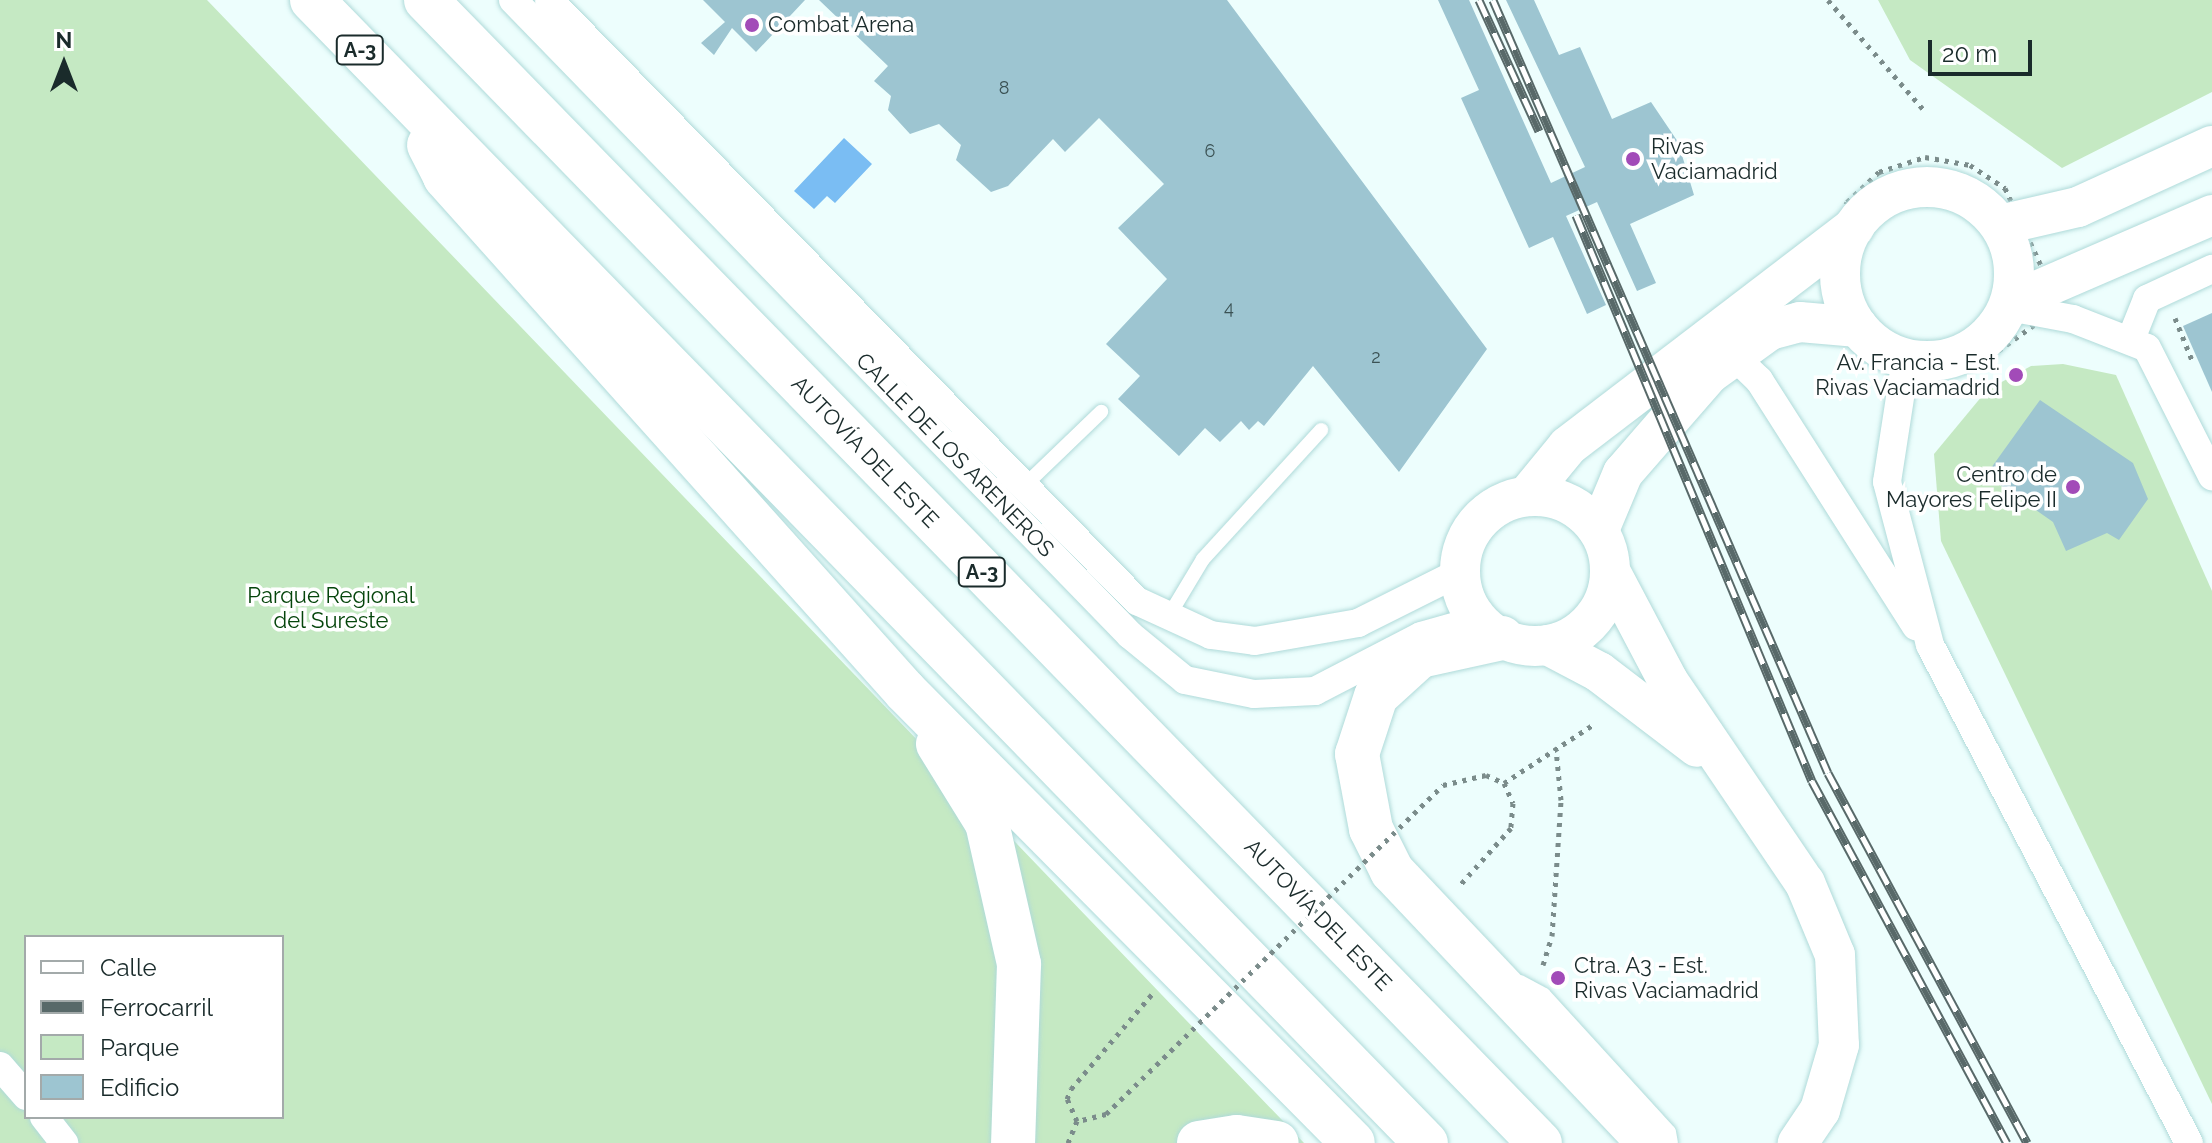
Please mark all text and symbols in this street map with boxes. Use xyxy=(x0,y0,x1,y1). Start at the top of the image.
place label: Combat Arena xyxy=(768,12,915,38)
marker: Combat Arena xyxy=(743,16,761,34)
north arrow xyxy=(24,24,104,104)
scale bar xyxy=(1932,24,2036,74)
text: N xyxy=(56,27,72,53)
road number: A-3 xyxy=(334,34,386,66)
text: 20 m xyxy=(1942,39,1997,68)
house number: 8 xyxy=(999,77,1009,99)
place label: Rivas Vaciamadrid xyxy=(1651,133,1778,184)
house number: 6 xyxy=(1205,140,1215,162)
marker: Rivas Vaciamadrid xyxy=(1622,148,1644,170)
house number: 4 xyxy=(1224,297,1234,319)
house number: 2 xyxy=(1371,346,1381,368)
street label: CALLE DE LOS ARENEROS xyxy=(850,347,1060,563)
place label: Av. Francia - Est. Rivas Vaciamadrid xyxy=(1815,349,2000,400)
marker: Av. Francia - Est. Rivas Vaciamadrid xyxy=(2007,366,2025,384)
street label: AUTOVÍA DEL ESTE xyxy=(786,370,944,534)
place label: Centro de Mayores Felipe II xyxy=(1886,461,2057,512)
marker: Centro de Mayores Felipe II xyxy=(2064,478,2082,496)
road number: A-3 xyxy=(956,556,1008,588)
park label: Parque Regional del Sureste xyxy=(247,582,415,634)
street label: AUTOVÍA DEL ESTE xyxy=(1239,833,1397,997)
legend xyxy=(24,935,284,1119)
place label: Ctra. A3 - Est. Rivas Vaciamadrid xyxy=(1574,952,1759,1004)
text: Calle xyxy=(100,953,157,982)
marker: Ctra. A3 - Est. Rivas Vaciamadrid xyxy=(1549,969,1567,987)
text: Ferrocarril xyxy=(100,993,213,1022)
text: Parque xyxy=(100,1033,179,1062)
text: Edificio xyxy=(100,1073,179,1102)

